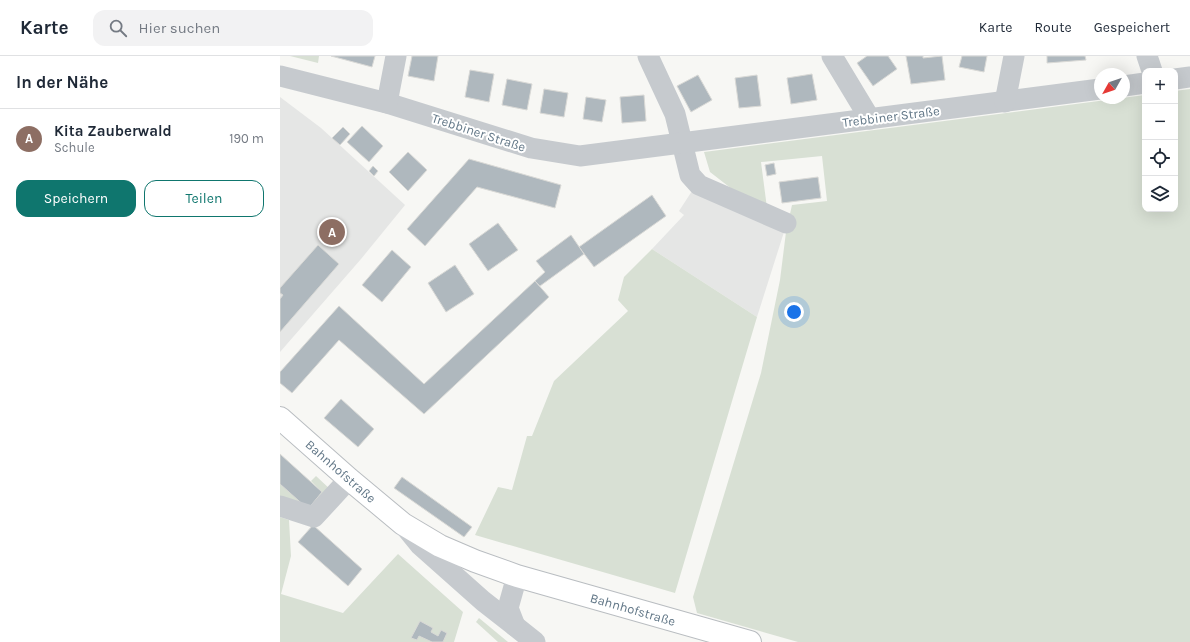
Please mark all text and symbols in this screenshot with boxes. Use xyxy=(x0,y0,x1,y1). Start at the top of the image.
search box xyxy=(93,10,373,46)
text: Karte xyxy=(20,17,69,39)
icon: search xyxy=(107,17,129,39)
text: Hier suchen xyxy=(139,19,220,37)
text: Karte xyxy=(979,19,1013,36)
text: Route xyxy=(1035,19,1072,36)
text: Gespeichert xyxy=(1094,19,1170,36)
north arrow xyxy=(1094,68,1130,104)
map controls xyxy=(1142,68,1178,212)
button: + xyxy=(1142,68,1178,104)
text: In der Nähe xyxy=(16,72,108,92)
street label: Trebbiner Straße xyxy=(842,103,941,130)
button: − xyxy=(1142,104,1178,140)
street label: Trebbiner Straße xyxy=(430,110,528,155)
text: Kita Zauberwald xyxy=(54,122,172,140)
text: A xyxy=(25,131,33,146)
text: 190 m xyxy=(229,131,264,146)
text: Schule xyxy=(54,140,95,155)
button: locate xyxy=(1142,140,1178,176)
button: layers xyxy=(1142,176,1178,212)
button: Speichern xyxy=(16,180,136,217)
button: Teilen xyxy=(144,180,264,217)
pin: A xyxy=(319,217,345,247)
your location xyxy=(784,302,804,322)
street label: Bahnhofstraße xyxy=(302,437,379,506)
street label: Bahnhofstraße xyxy=(588,590,678,629)

